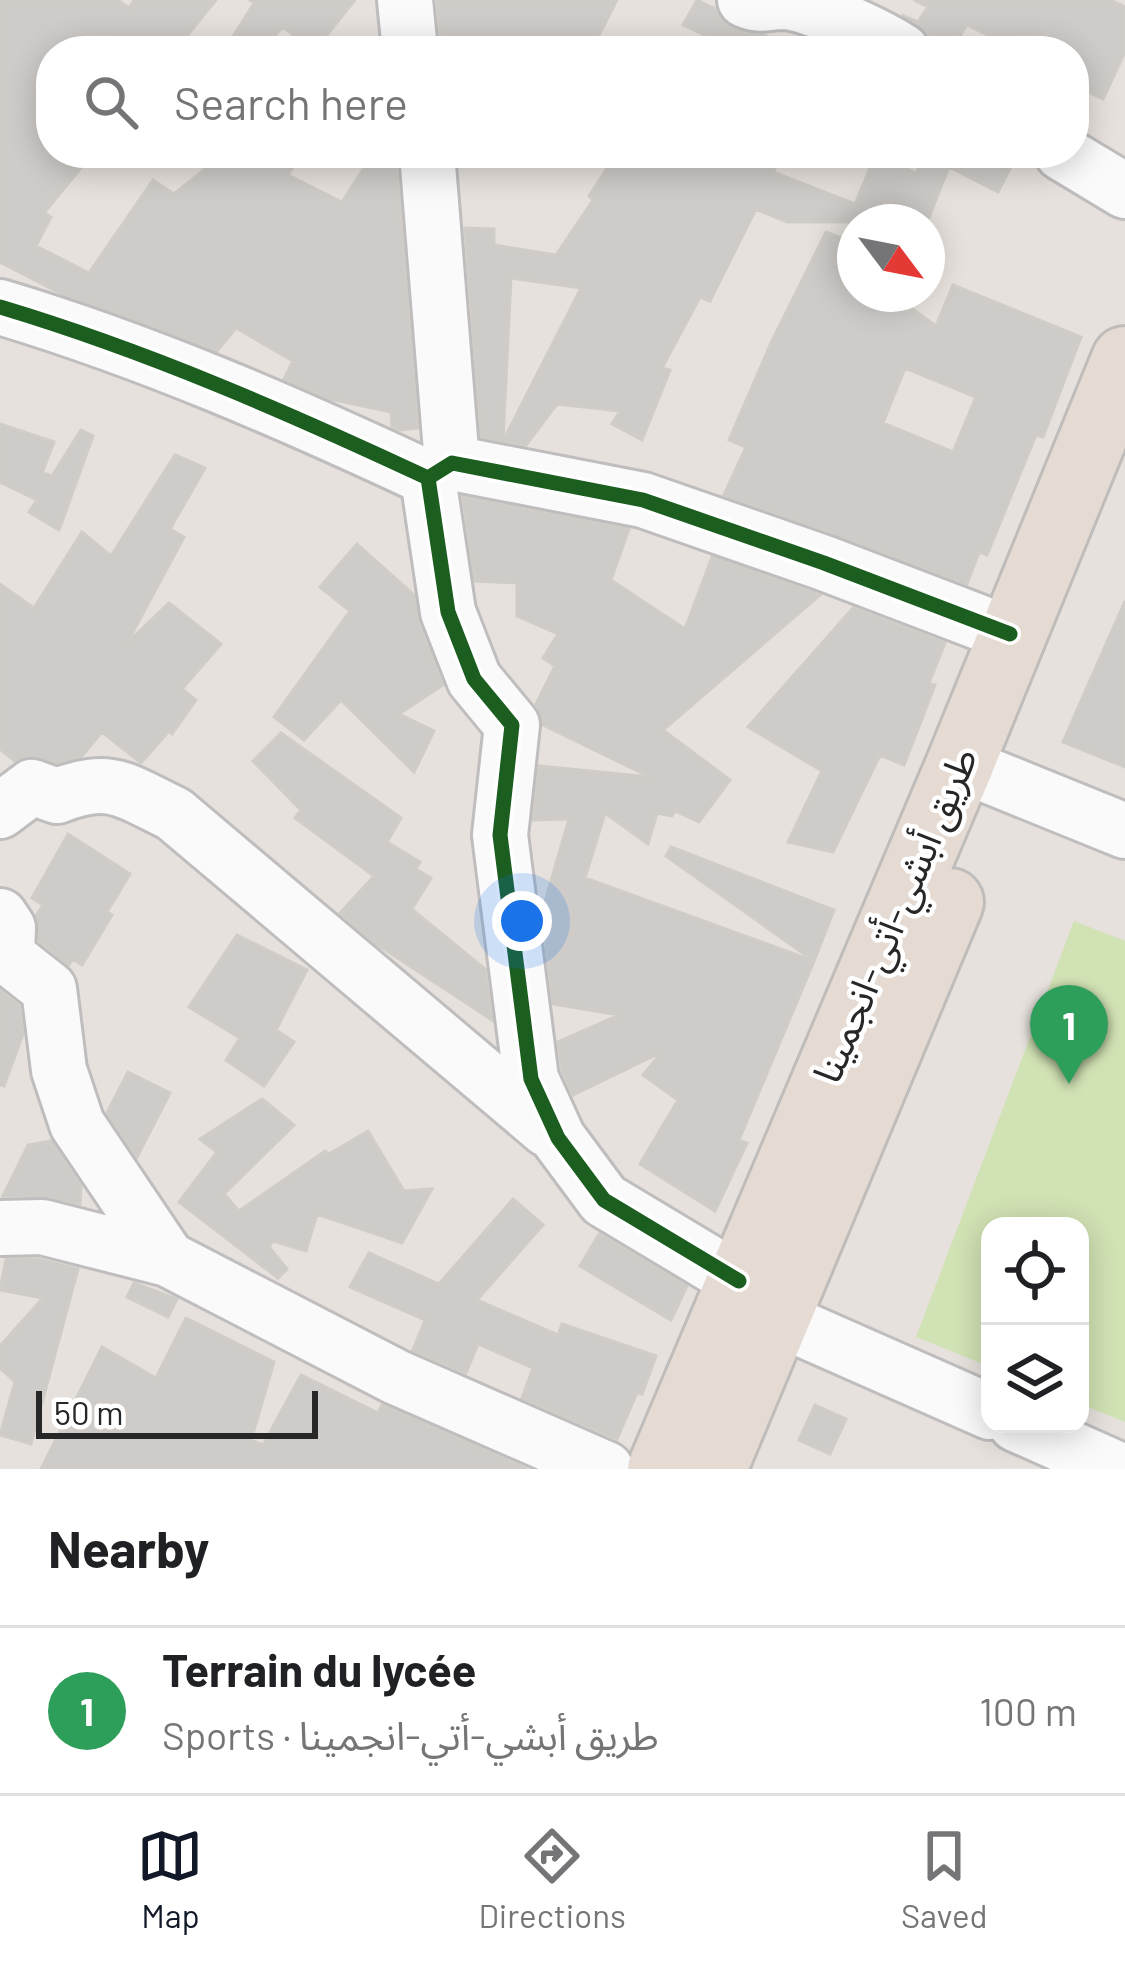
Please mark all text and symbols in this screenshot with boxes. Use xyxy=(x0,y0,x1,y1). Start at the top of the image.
search box xyxy=(36,36,1089,168)
icon: search xyxy=(78,69,144,135)
text: Search here xyxy=(174,75,408,129)
north arrow xyxy=(837,204,945,312)
street label: طريق أبشي-أتي-انجمينا xyxy=(802,740,993,1092)
your location xyxy=(492,891,552,951)
pin: 1 xyxy=(1030,985,1108,1084)
map controls xyxy=(981,1217,1089,1433)
button: locate xyxy=(981,1217,1089,1325)
button: layers xyxy=(981,1325,1089,1433)
scale bar xyxy=(36,1385,318,1438)
text: 50 m xyxy=(54,1392,124,1432)
text: Nearby xyxy=(48,1517,209,1578)
text: Terrain du lycée xyxy=(162,1642,476,1696)
text: 1 xyxy=(80,1687,94,1734)
text: 100 m xyxy=(979,1687,1077,1734)
text: Sports · طريق أبشي-أتي-انجمينا xyxy=(162,1711,659,1758)
tab: Map xyxy=(137,1823,203,1935)
tab: Directions xyxy=(478,1823,626,1935)
tab: Saved xyxy=(901,1823,988,1935)

